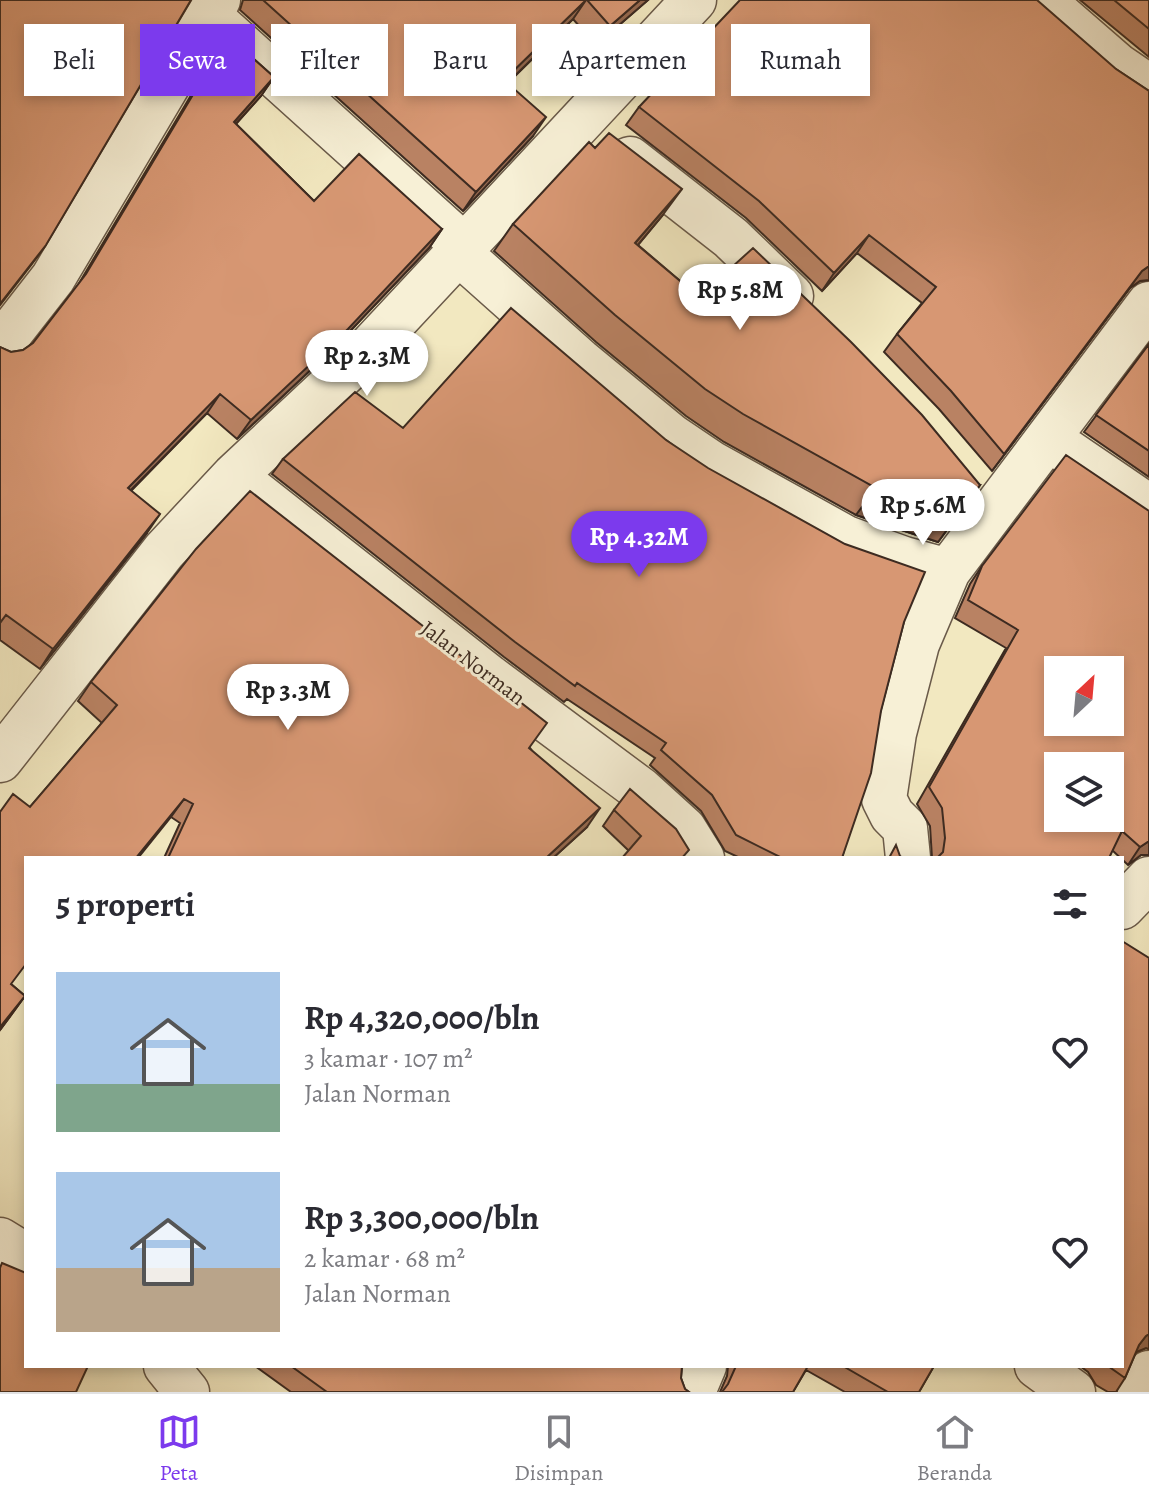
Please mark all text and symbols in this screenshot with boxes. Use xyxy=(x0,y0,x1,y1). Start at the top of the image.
chip: Beli xyxy=(24,24,124,96)
chip: Sewa xyxy=(140,24,255,96)
chip: Filter xyxy=(271,24,388,96)
chip: Baru xyxy=(404,24,516,96)
chip: Apartemen xyxy=(532,24,715,96)
chip: Rumah xyxy=(731,24,870,96)
pin: Rp 5.8M xyxy=(666,264,814,332)
text: Rp 5.8M xyxy=(696,272,784,307)
pin: Rp 2.3M xyxy=(293,330,441,398)
text: Rp 2.3M xyxy=(323,338,411,373)
pin: Rp 5.6M xyxy=(849,479,997,547)
text: Rp 5.6M xyxy=(880,487,966,522)
pin: Rp 4.32M xyxy=(556,511,722,579)
text: Rp 4.32M xyxy=(589,519,689,554)
street label: Jalan Norman xyxy=(414,614,532,712)
north arrow xyxy=(1044,656,1124,736)
map controls xyxy=(1044,656,1124,832)
pin: Rp 3.3M xyxy=(214,664,362,732)
text: Rp 3.3M xyxy=(245,672,331,707)
button: layers xyxy=(1044,752,1124,832)
text: 5 properti xyxy=(56,881,195,928)
icon: filters xyxy=(1048,882,1092,926)
text: Rp 4,320,000/bln xyxy=(304,994,540,1041)
icon: home xyxy=(120,1004,216,1100)
icon: heart xyxy=(1048,1030,1092,1074)
text: 3 kamar · 107 m² xyxy=(304,1041,473,1076)
text: Jalan Norman xyxy=(304,1076,451,1111)
text: Rp 3,300,000/bln xyxy=(304,1194,539,1241)
icon: home xyxy=(120,1204,216,1300)
icon: heart xyxy=(1048,1230,1092,1274)
text: 2 kamar · 68 m² xyxy=(304,1241,465,1276)
text: Jalan Norman xyxy=(304,1276,451,1311)
tab: Peta xyxy=(157,1410,201,1488)
tab: Disimpan xyxy=(514,1410,603,1488)
tab: Beranda xyxy=(917,1410,992,1488)

